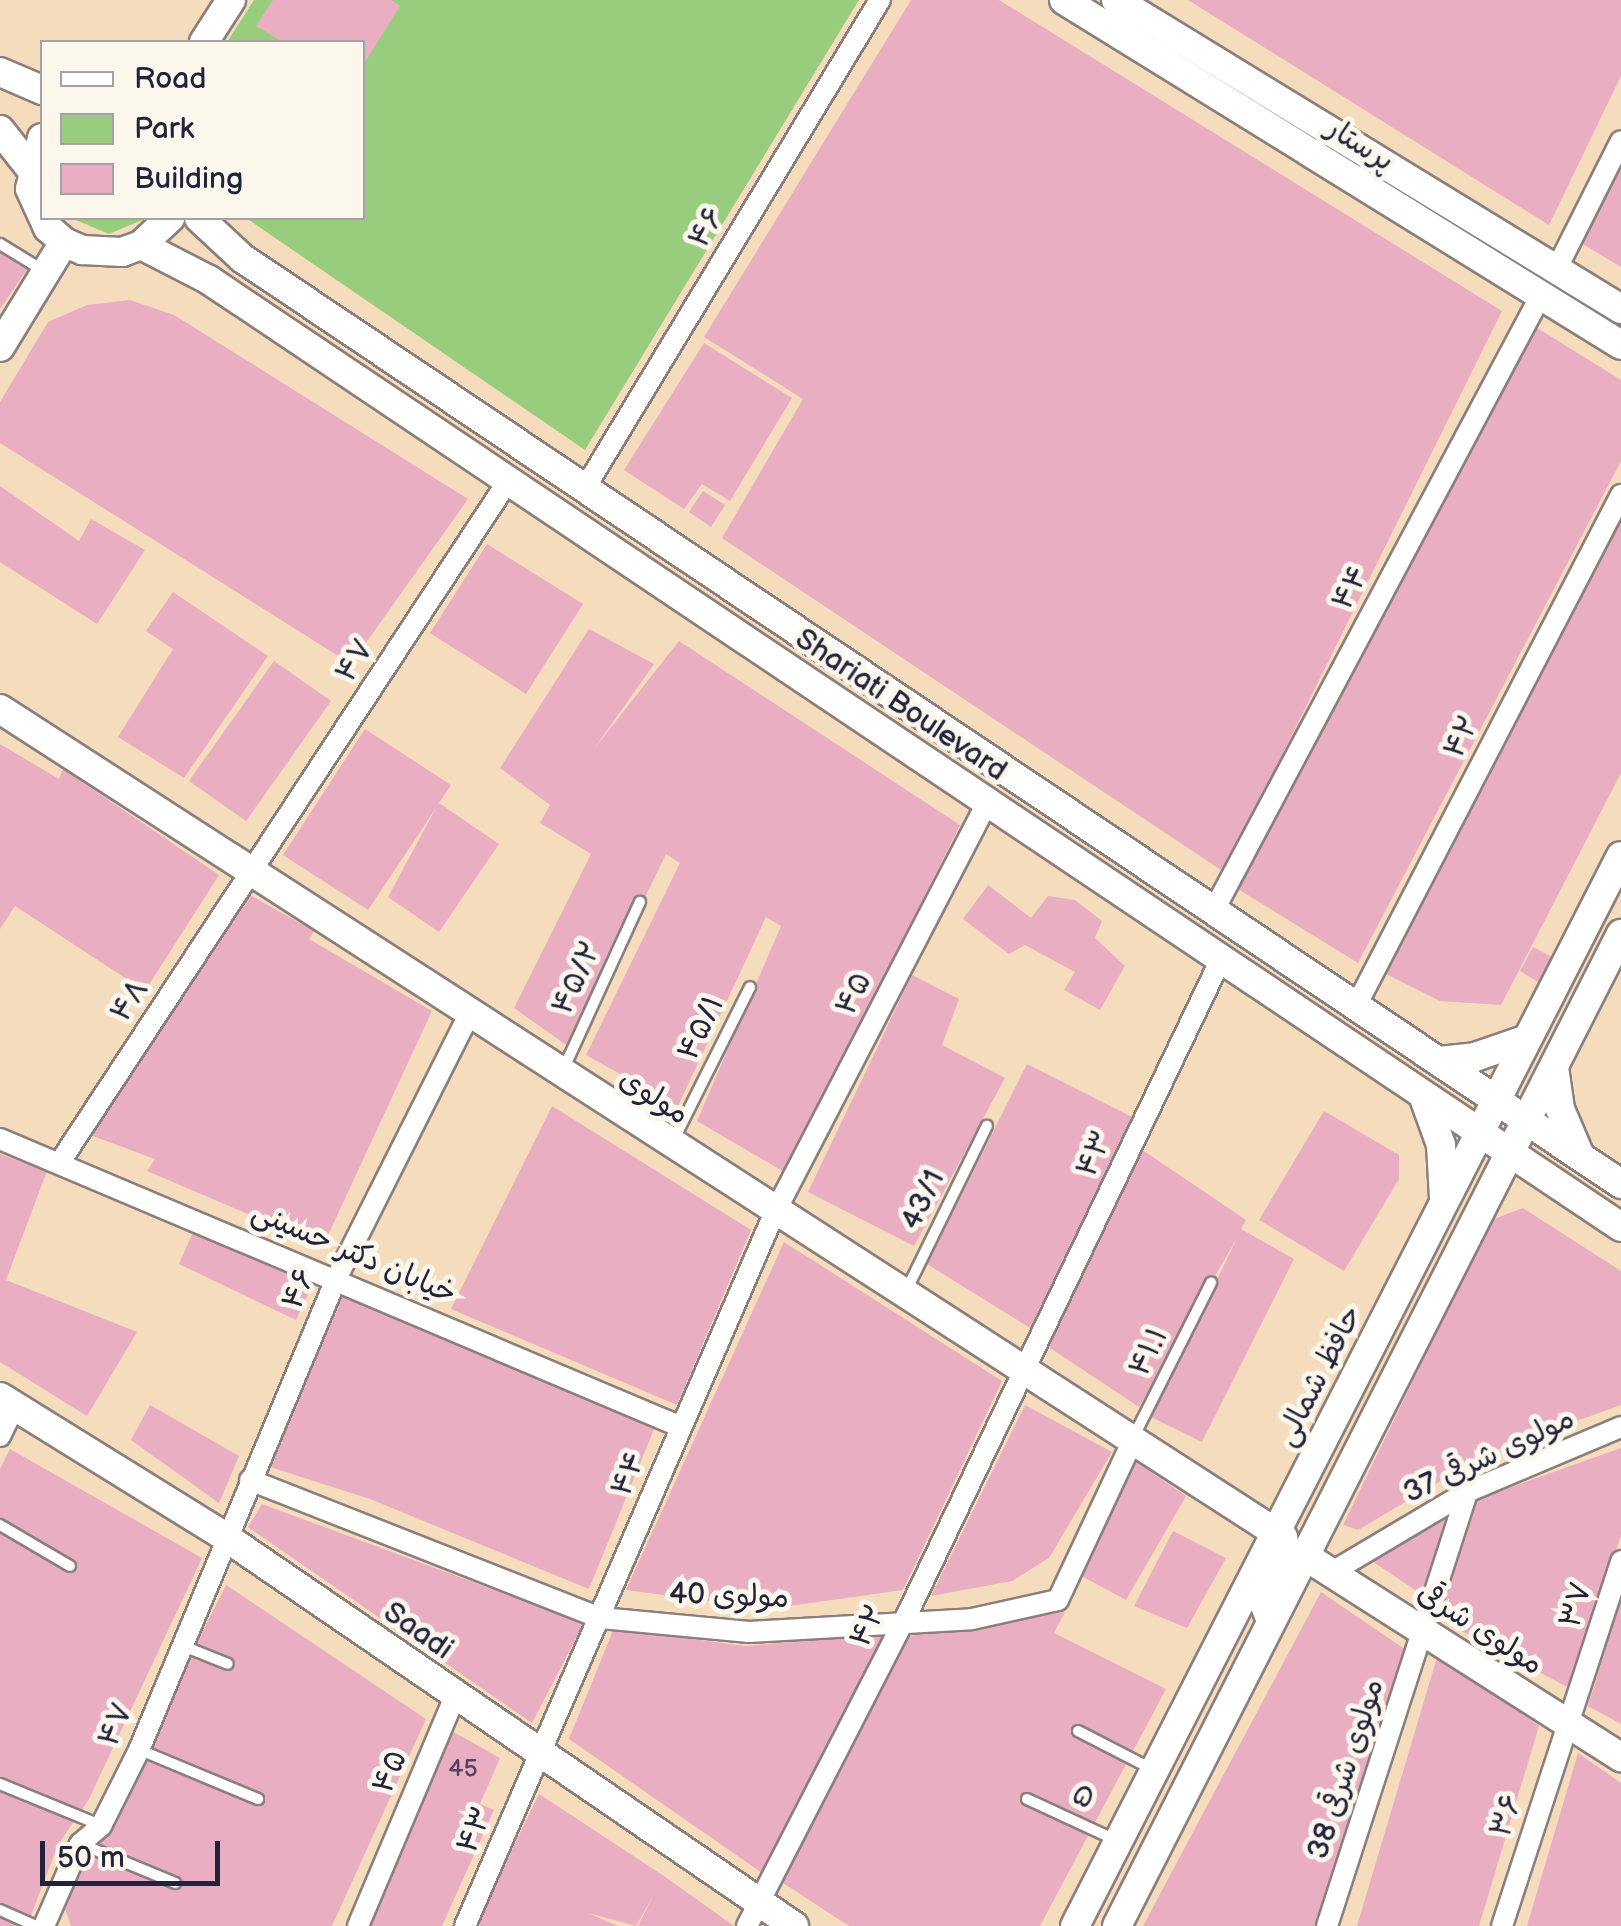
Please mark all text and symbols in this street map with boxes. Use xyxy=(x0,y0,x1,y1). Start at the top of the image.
legend xyxy=(40,40,365,220)
text: Road xyxy=(134,61,207,97)
street label: پرستار xyxy=(1319,110,1401,180)
text: Park xyxy=(134,111,194,147)
text: Building xyxy=(134,161,243,197)
street label: ۴۶ xyxy=(681,201,733,255)
street label: ۴۴ xyxy=(1325,560,1377,616)
street label: Shariati Boulevard xyxy=(788,621,1014,789)
street label: ۴۷ xyxy=(328,633,382,689)
street label: ۴۲ xyxy=(1436,710,1488,764)
street label: ۴۵/۲ xyxy=(544,935,610,1021)
street label: ۴۵ xyxy=(828,967,880,1021)
street label: ۴۸ xyxy=(103,973,157,1029)
street label: ۴۵/۱ xyxy=(670,990,732,1066)
street label: مولوی xyxy=(612,1061,696,1133)
street label: ۴۳ xyxy=(1069,1125,1121,1183)
street label: 43/1 xyxy=(893,1164,953,1236)
street label: خیابان دکتر حسینی xyxy=(246,1194,462,1312)
street label: ۴۶ xyxy=(274,1263,324,1315)
street label: حافظ شمالی xyxy=(1268,1300,1370,1452)
street label: ۴۱.۱ xyxy=(1122,1321,1176,1383)
street label: مولوی شرقی 37 xyxy=(1398,1401,1580,1511)
street label: ۴۴ xyxy=(604,1446,654,1502)
street label: مولوی شرقی xyxy=(1410,1575,1550,1683)
street label: مولوی 40 xyxy=(668,1576,790,1616)
street label: ۳۷ xyxy=(1552,1578,1600,1632)
street label: Saadi xyxy=(376,1594,460,1668)
street label: ۴۲ xyxy=(842,1599,894,1653)
street label: مولوی شرقی 38 xyxy=(1300,1674,1392,1864)
street label: ۴۷ xyxy=(91,1698,141,1752)
street label: ۴۵ xyxy=(365,1745,415,1799)
house number: 45 xyxy=(448,1754,478,1784)
street label: ۵ xyxy=(1066,1776,1100,1818)
street label: ۳۶ xyxy=(1483,1790,1531,1842)
street label: ۴۳ xyxy=(449,1801,501,1859)
scale bar xyxy=(45,1821,225,1883)
text: 50 m xyxy=(57,1840,125,1876)

